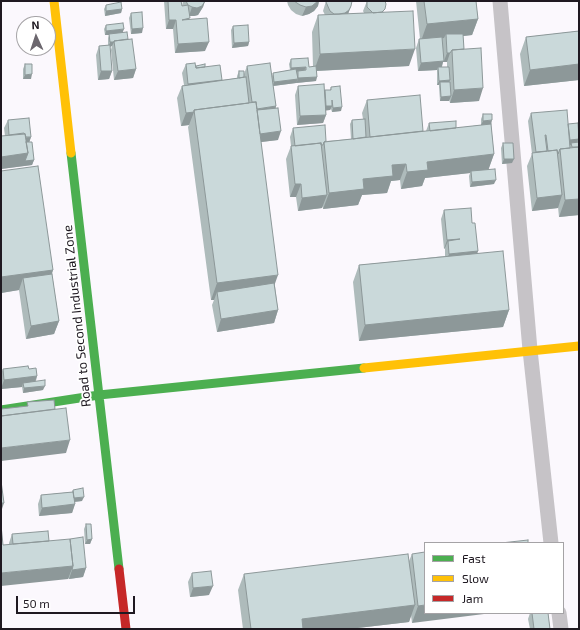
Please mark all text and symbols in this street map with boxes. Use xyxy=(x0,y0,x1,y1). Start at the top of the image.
north arrow xyxy=(16,16,56,56)
text: N xyxy=(31,18,40,31)
street label: Road to Second Industrial Zone xyxy=(60,224,94,408)
legend xyxy=(424,542,564,614)
text: Fast xyxy=(462,551,485,565)
text: Slow xyxy=(462,571,489,585)
scale bar xyxy=(18,588,137,614)
text: Jam xyxy=(462,591,483,605)
text: 50 m xyxy=(23,596,50,610)

